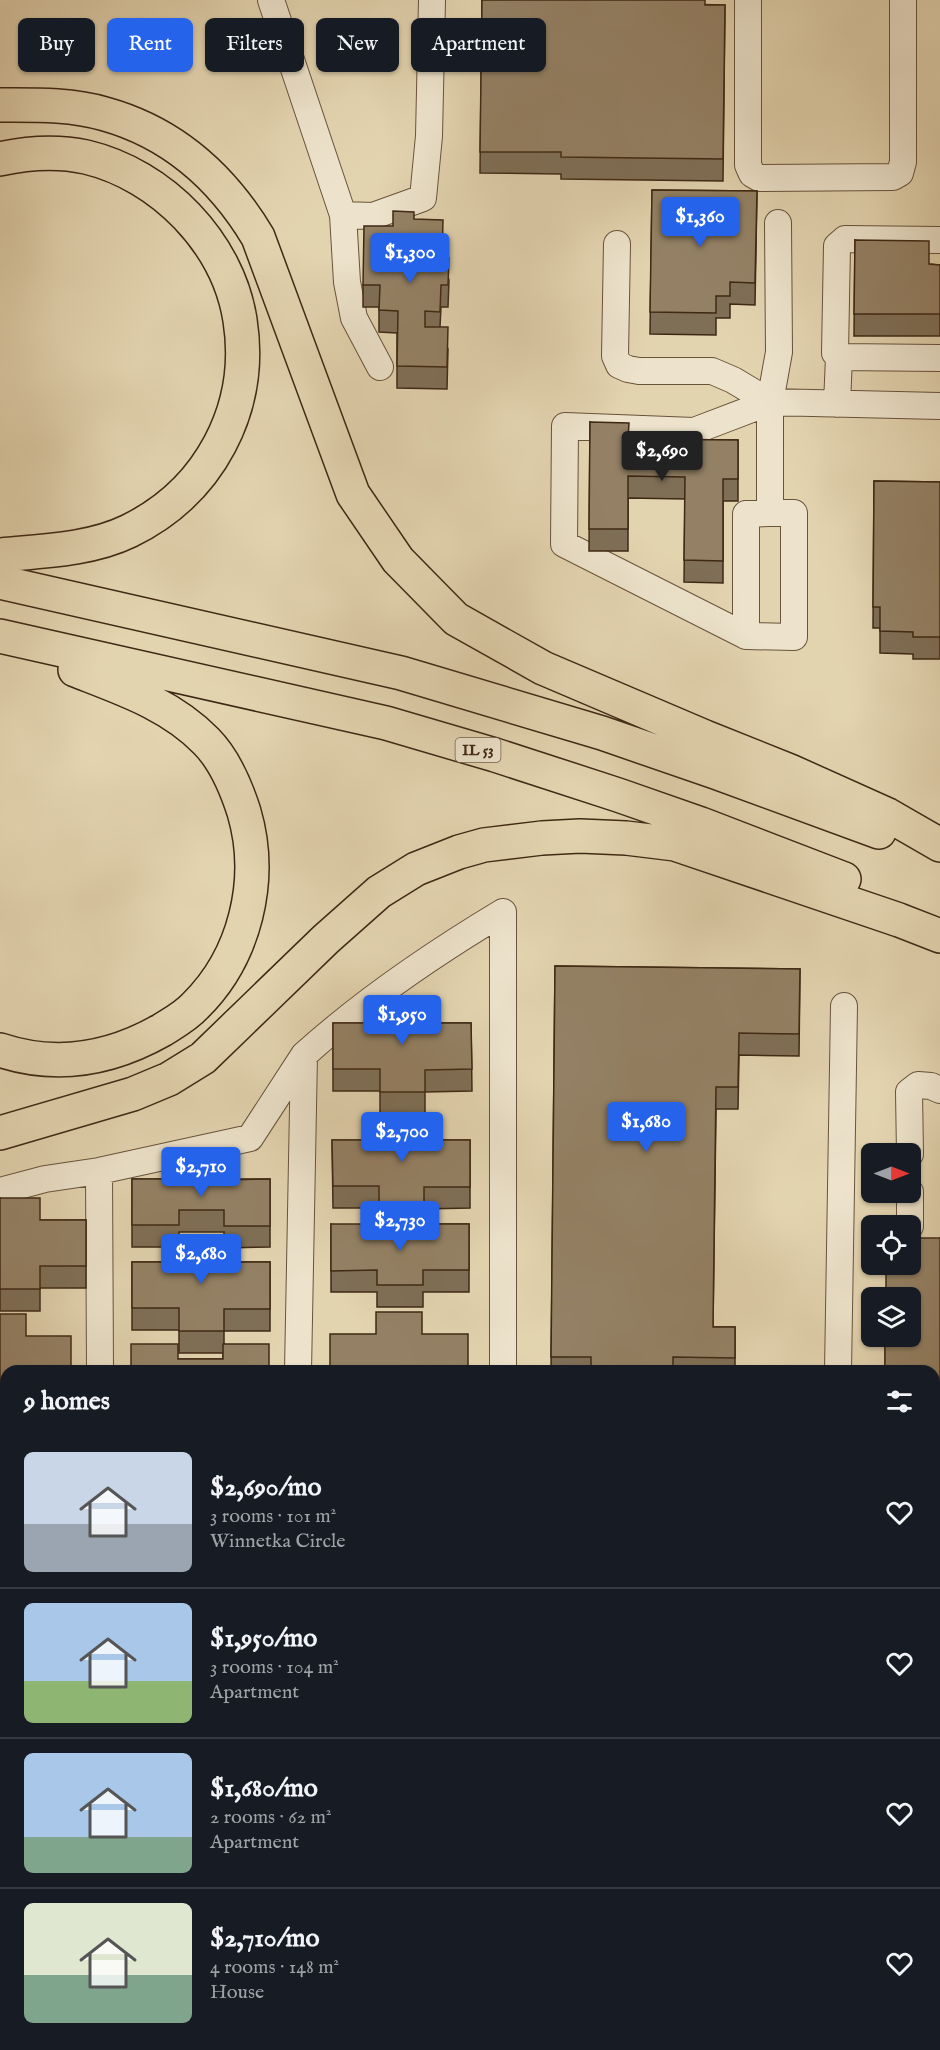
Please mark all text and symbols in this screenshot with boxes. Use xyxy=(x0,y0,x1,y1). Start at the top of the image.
chip: Buy xyxy=(18,18,95,72)
chip: Rent xyxy=(107,18,193,72)
chip: Filters xyxy=(205,18,304,72)
chip: New xyxy=(316,18,399,72)
chip: Apartment xyxy=(411,18,546,72)
pin: $1,360 xyxy=(651,197,749,248)
text: $1,360 xyxy=(675,204,725,229)
pin: $1,300 xyxy=(361,233,459,284)
text: $1,300 xyxy=(385,240,435,265)
pin: $2,690 xyxy=(613,431,711,482)
text: $2,690 xyxy=(636,438,688,463)
road number: IL 53 xyxy=(456,738,500,762)
pin: $1,950 xyxy=(353,995,451,1046)
text: $1,950 xyxy=(377,1002,427,1027)
pin: $1,680 xyxy=(597,1102,695,1153)
text: $1,680 xyxy=(621,1109,671,1134)
pin: $2,700 xyxy=(353,1112,451,1163)
text: $2,700 xyxy=(375,1119,429,1144)
north arrow xyxy=(861,1143,921,1203)
map controls xyxy=(861,1143,921,1347)
pin: $2,710 xyxy=(152,1147,250,1198)
text: $2,710 xyxy=(175,1154,227,1179)
pin: $2,730 xyxy=(351,1201,449,1252)
text: $2,730 xyxy=(374,1208,426,1233)
button: locate xyxy=(861,1215,921,1275)
pin: $2,680 xyxy=(152,1234,250,1285)
text: $2,680 xyxy=(175,1241,227,1266)
button: layers xyxy=(861,1287,921,1347)
text: 9 homes xyxy=(24,1385,110,1418)
icon: filters xyxy=(883,1385,916,1418)
text: $2,690/mo xyxy=(210,1471,321,1504)
icon: home xyxy=(72,1476,144,1548)
icon: heart xyxy=(883,1496,916,1529)
text: 3 rooms · 101 m² xyxy=(210,1504,336,1529)
text: Winnetka Circle xyxy=(210,1529,346,1554)
text: $1,950/mo xyxy=(210,1622,317,1655)
icon: home xyxy=(72,1627,144,1699)
icon: heart xyxy=(883,1647,916,1680)
text: 3 rooms · 104 m² xyxy=(210,1655,339,1680)
text: Apartment xyxy=(210,1680,299,1705)
text: $1,680/mo xyxy=(210,1772,318,1805)
icon: home xyxy=(72,1777,144,1849)
icon: heart xyxy=(883,1797,916,1830)
text: 2 rooms · 62 m² xyxy=(210,1805,332,1830)
text: Apartment xyxy=(210,1830,299,1855)
text: $2,710/mo xyxy=(210,1922,320,1955)
icon: home xyxy=(72,1927,144,1999)
icon: heart xyxy=(883,1947,916,1980)
text: 4 rooms · 148 m² xyxy=(210,1955,339,1980)
text: House xyxy=(210,1980,264,2005)

